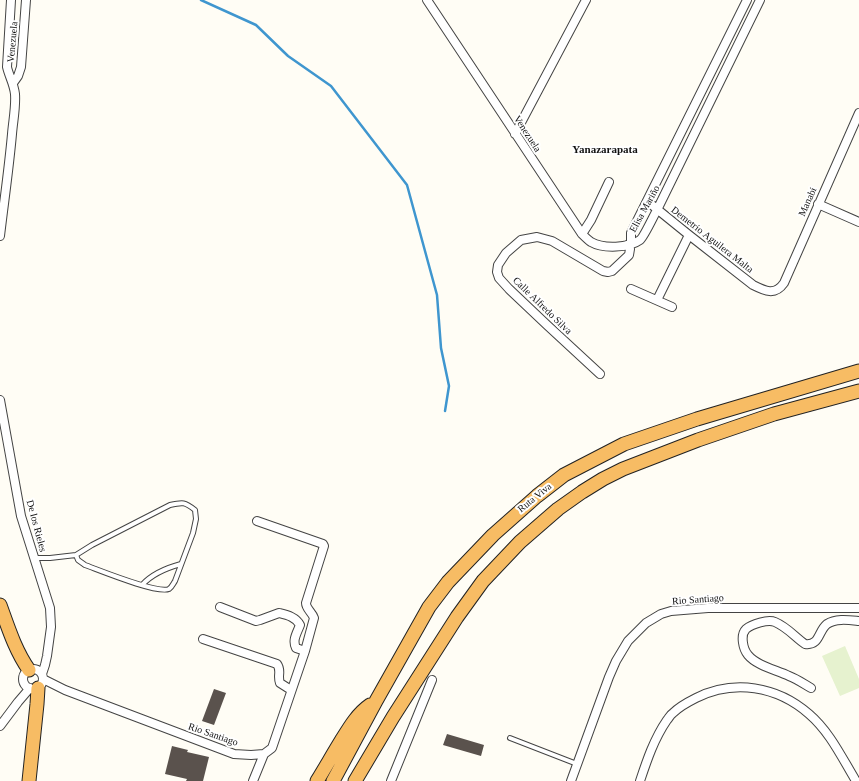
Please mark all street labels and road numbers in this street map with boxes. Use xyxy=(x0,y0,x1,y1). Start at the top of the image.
street label: Venezuela xyxy=(5,21,21,63)
street label: Venezuela xyxy=(511,114,543,154)
street label: Elisa Mariño xyxy=(627,183,663,235)
street label: Manabi xyxy=(796,186,820,218)
street label: Demetrio Aguilera Malta xyxy=(668,204,756,276)
street label: Calle Alfredo Silva xyxy=(510,275,574,337)
street label: Ruta Viva xyxy=(516,481,554,515)
street label: De los Rieles xyxy=(23,499,49,553)
street label: Rio Santiago xyxy=(672,592,724,608)
street label: Rio Santiago xyxy=(186,721,240,749)

